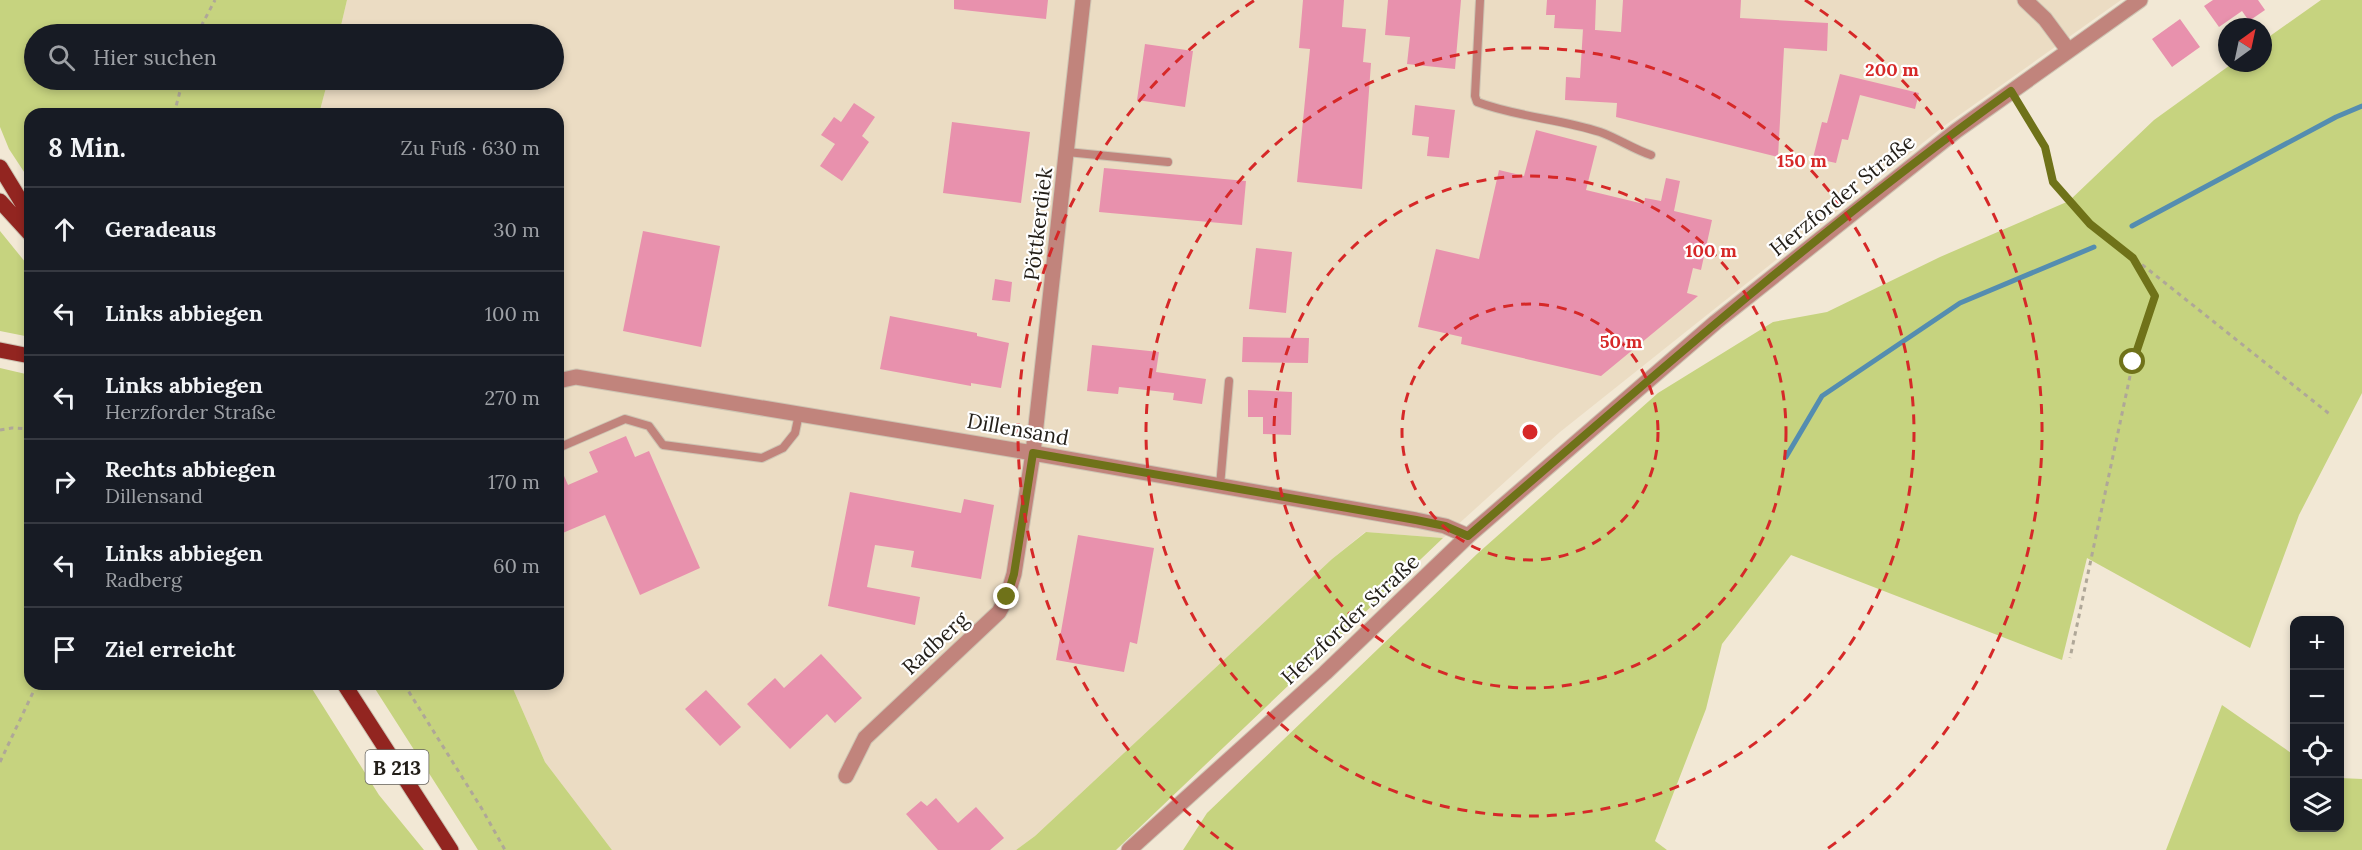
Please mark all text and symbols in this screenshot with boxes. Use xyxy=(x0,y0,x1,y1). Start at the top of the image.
north arrow xyxy=(2218,18,2272,72)
search box xyxy=(24,24,564,90)
icon: search xyxy=(45,41,78,74)
text: Hier suchen xyxy=(93,43,217,71)
text: 200 m xyxy=(1865,58,1919,81)
street label: Herzforder Straße xyxy=(1764,128,1920,262)
text: 8 Min. xyxy=(48,131,126,164)
text: Zu Fuß · 630 m xyxy=(401,135,540,160)
text: 150 m xyxy=(1777,149,1827,172)
street label: Pöttkerdiek xyxy=(1018,165,1058,282)
icon: ahead xyxy=(48,213,81,246)
text: Geradeaus xyxy=(105,215,216,243)
text: 30 m xyxy=(493,217,540,242)
text: 100 m xyxy=(1685,239,1737,262)
icon: left xyxy=(48,297,81,330)
text: Links abbiegen xyxy=(105,299,263,327)
text: 100 m xyxy=(485,301,540,326)
text: 50 m xyxy=(1600,330,1643,353)
route start xyxy=(2119,348,2145,374)
text: Links abbiegen xyxy=(105,371,263,399)
icon: left xyxy=(48,381,81,414)
text: 270 m xyxy=(484,385,540,410)
text: Herzforder Straße xyxy=(105,399,276,424)
street label: Dillensand xyxy=(965,407,1071,451)
centre of rings xyxy=(1520,422,1540,442)
text: Rechts abbiegen xyxy=(105,455,276,483)
icon: right xyxy=(48,465,81,498)
text: 170 m xyxy=(488,469,540,494)
text: Dillensand xyxy=(105,483,203,508)
text: Links abbiegen xyxy=(105,539,263,567)
street label: Herzforder Straße xyxy=(1275,548,1425,690)
icon: left xyxy=(48,549,81,582)
text: 60 m xyxy=(493,553,540,578)
text: Radberg xyxy=(105,567,182,592)
route end xyxy=(993,583,1019,609)
street label: Radberg xyxy=(896,605,974,680)
map controls xyxy=(2290,616,2344,832)
button: + xyxy=(2290,616,2344,670)
icon: arrive xyxy=(48,633,81,666)
text: Ziel erreicht xyxy=(105,635,236,663)
button: − xyxy=(2290,670,2344,724)
button: locate xyxy=(2290,724,2344,778)
road number: B 213 xyxy=(366,750,428,784)
button: layers xyxy=(2290,778,2344,832)

